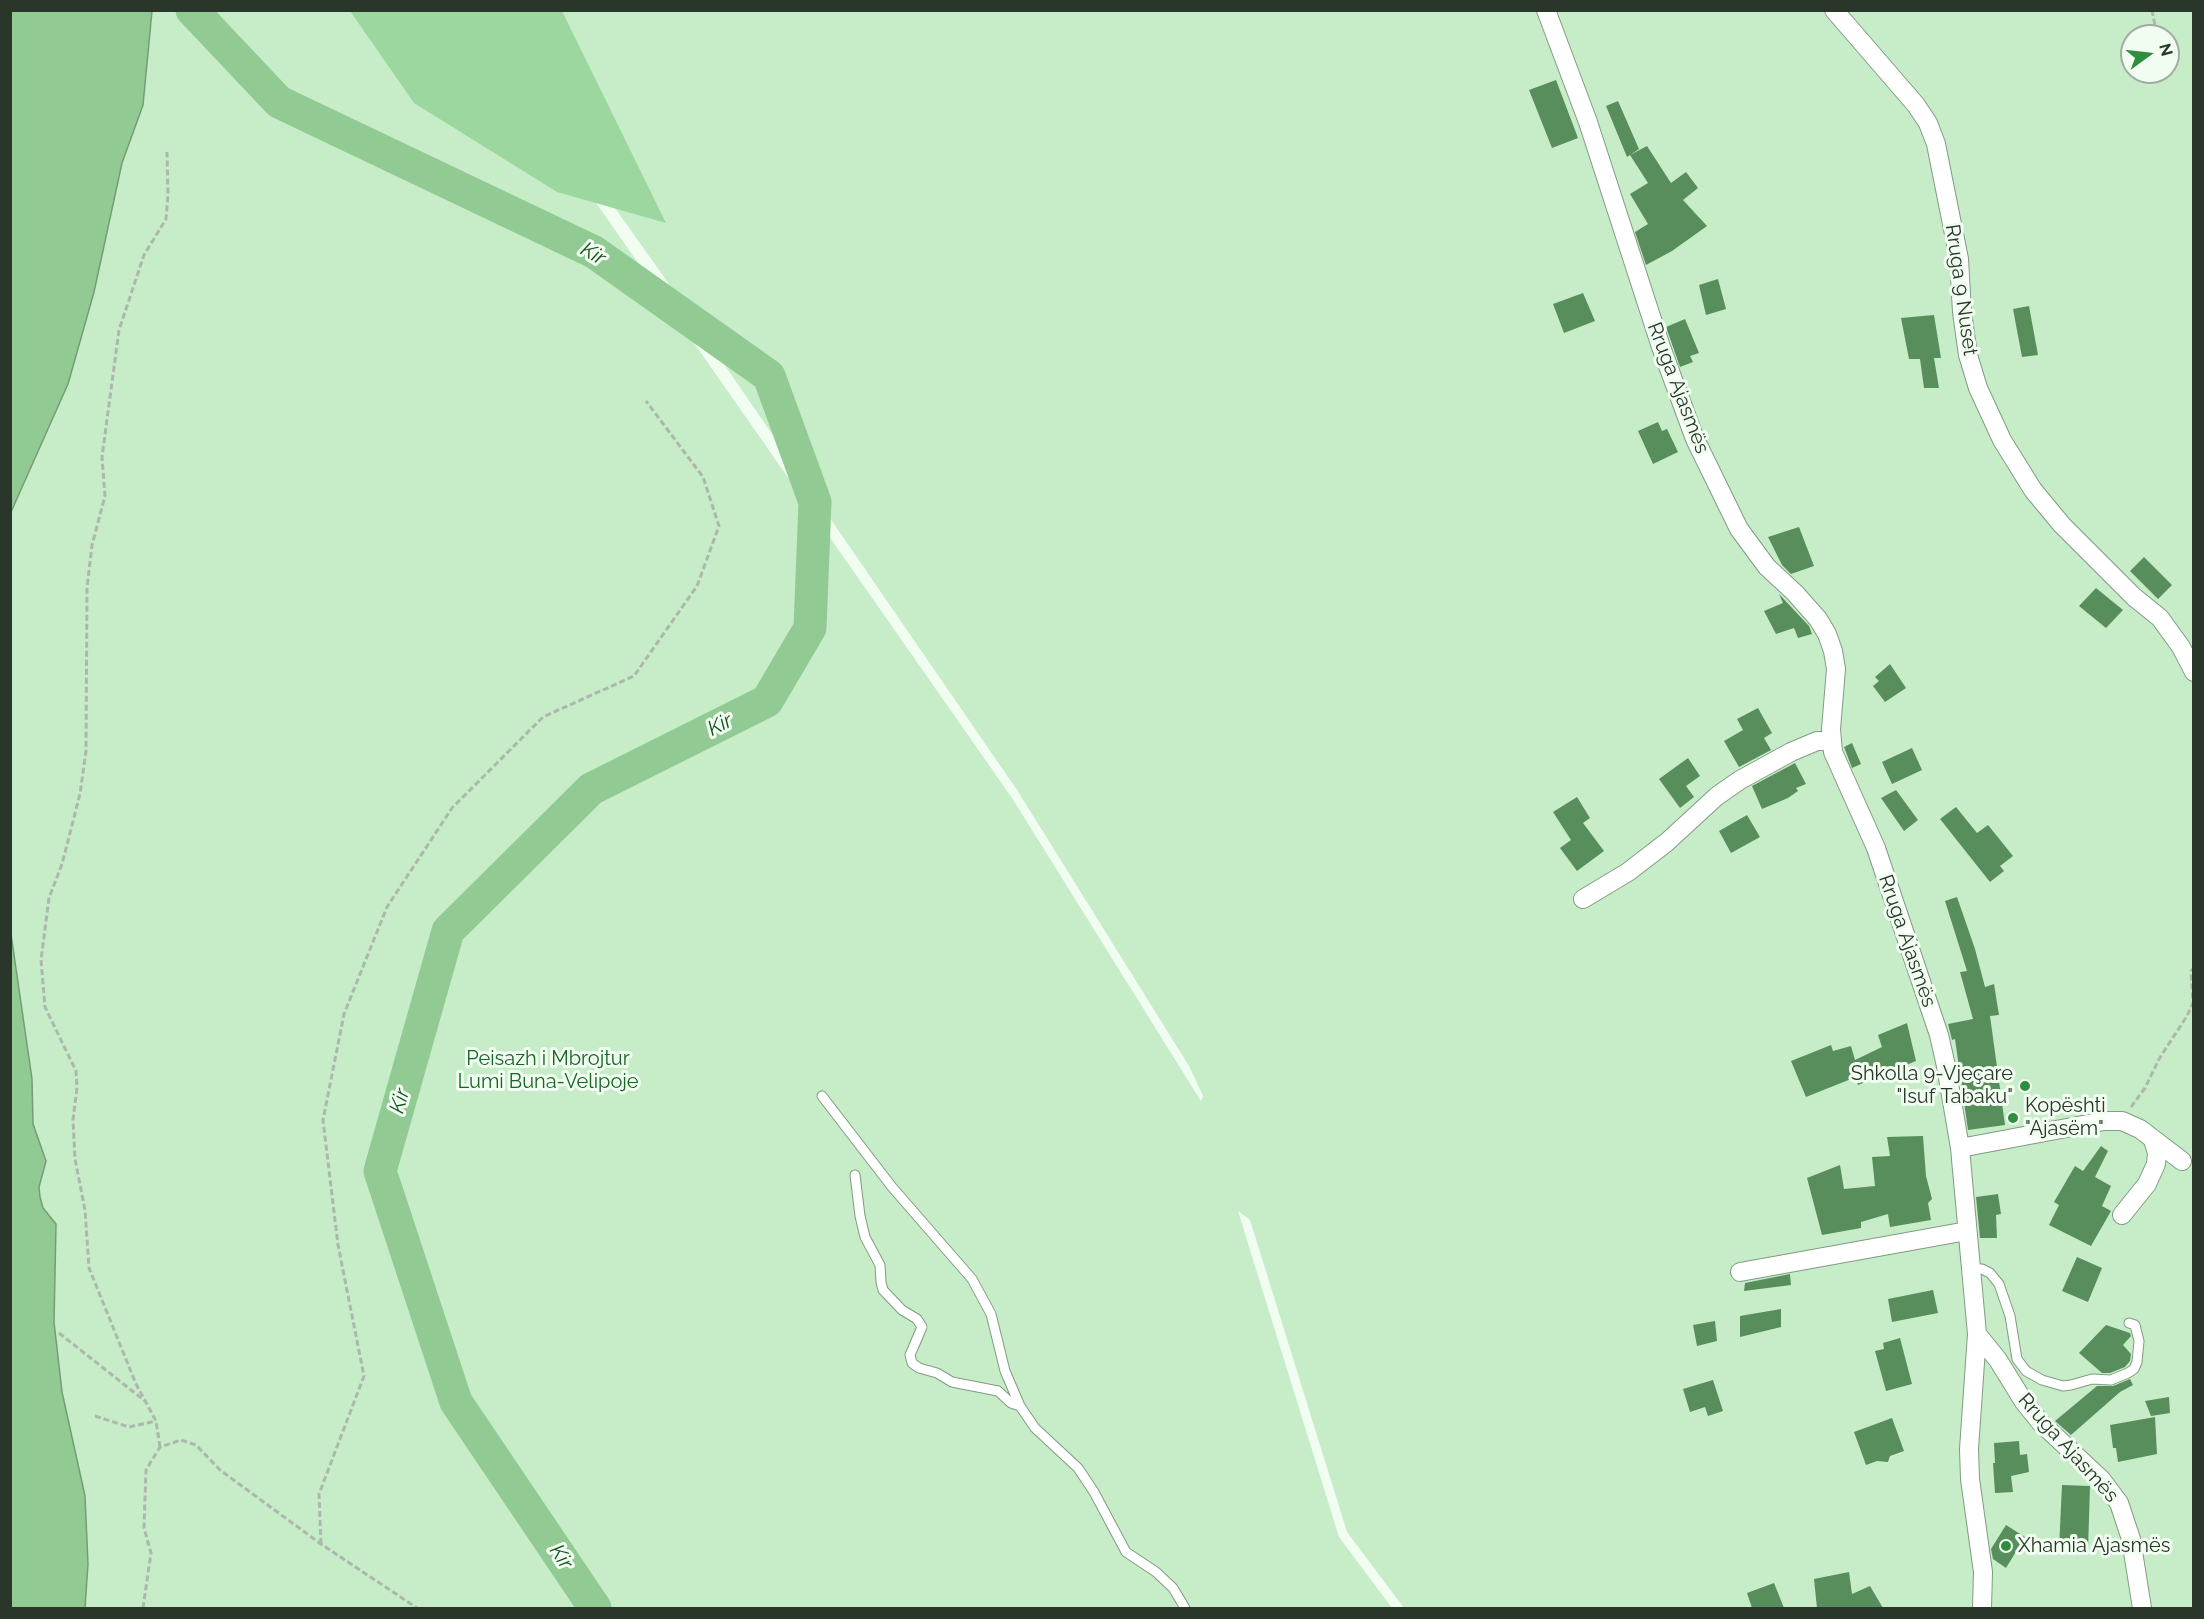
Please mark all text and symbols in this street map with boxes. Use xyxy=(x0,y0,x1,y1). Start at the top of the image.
north arrow xyxy=(2120,24,2180,84)
text: N xyxy=(2155,41,2177,58)
street label: Rruga 9 Nuset xyxy=(1940,223,1982,357)
water label: Kir xyxy=(576,237,610,271)
street label: Rruga Ajasmës xyxy=(1642,319,1714,457)
water label: Kir xyxy=(703,708,737,742)
street label: Rruga Ajasmës xyxy=(1873,872,1941,1010)
park label: Peisazh i Mbrojtur Lumi Buna-Velipoje xyxy=(457,1047,639,1094)
place label: Shkolla 9-Vjeçare "Isuf Tabaku" xyxy=(1851,1062,2013,1109)
marker: Shkolla 9-Vjeçare "Isuf Tabaku" xyxy=(2018,1079,2032,1093)
water label: Kir xyxy=(384,1086,416,1116)
place label: Kopështi "Ajasëm" xyxy=(2025,1094,2106,1141)
marker: Kopështi "Ajasëm" xyxy=(2006,1111,2020,1125)
street label: Rruga Ajasmës xyxy=(2013,1388,2123,1508)
place label: Xhamia Ajasmës xyxy=(2018,1534,2170,1558)
marker: Xhamia Ajasmës xyxy=(1999,1539,2013,1553)
water label: Kir xyxy=(544,1540,578,1574)

